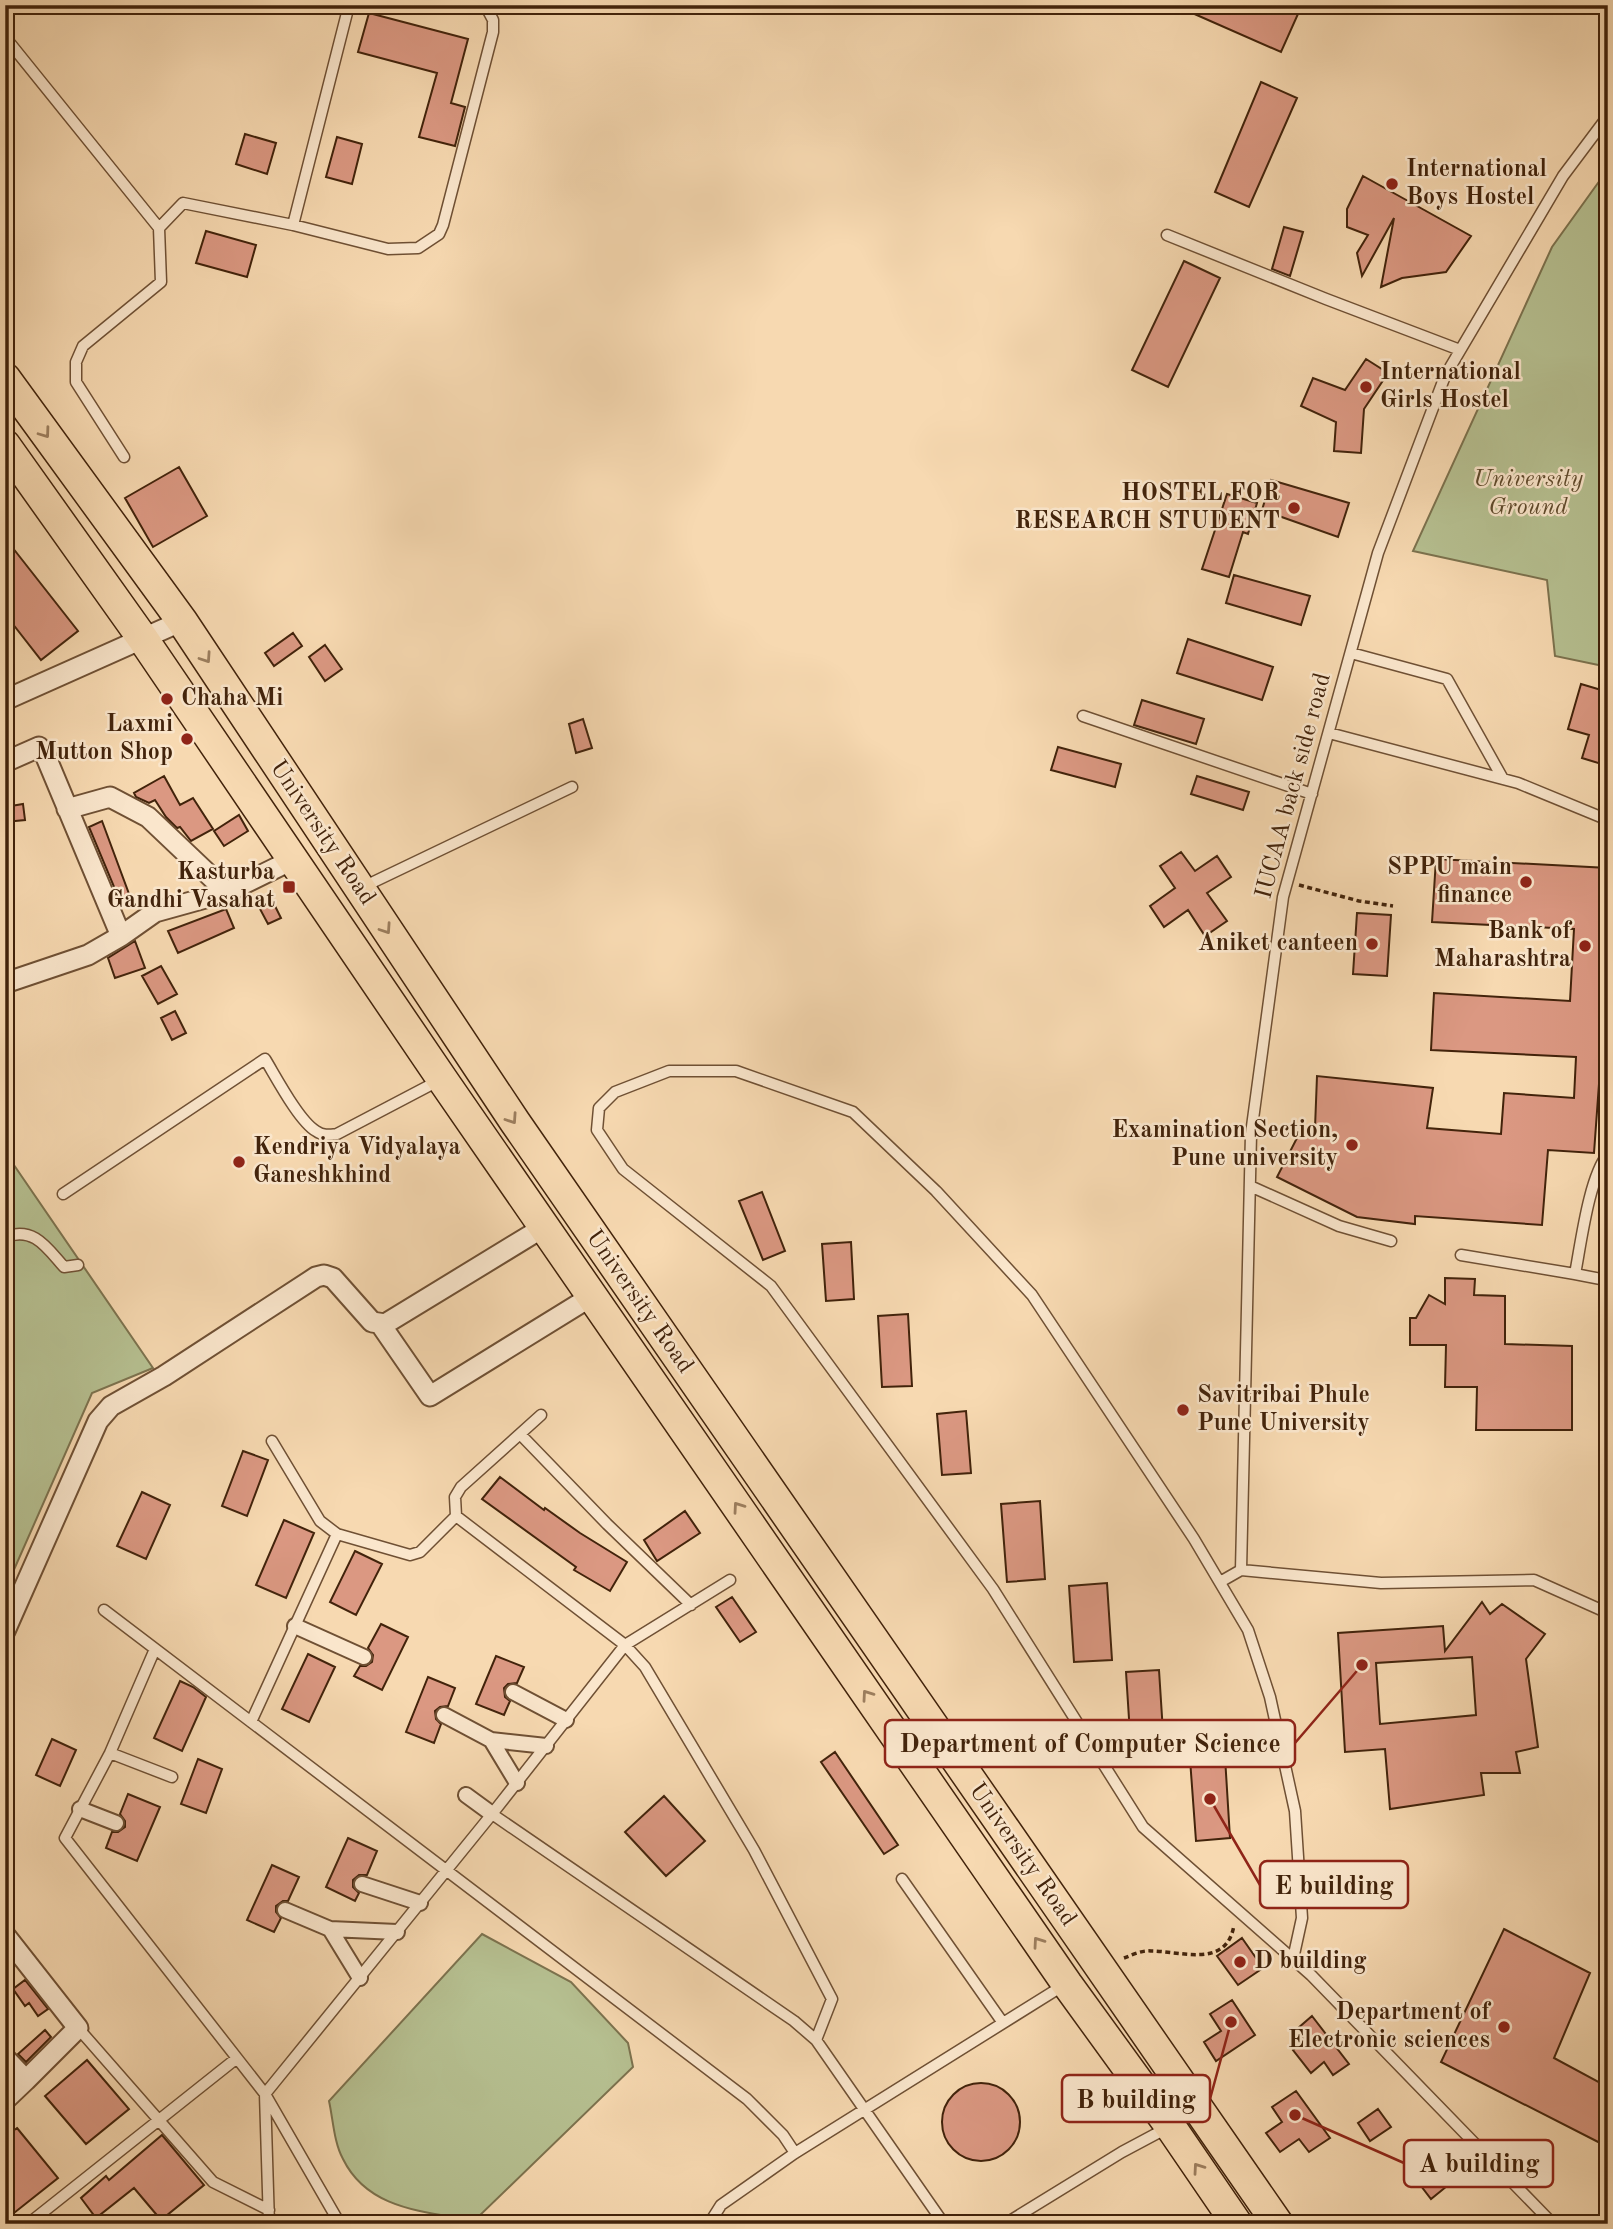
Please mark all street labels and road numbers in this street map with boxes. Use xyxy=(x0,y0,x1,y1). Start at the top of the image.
street label: IUCAA back side road xyxy=(1252,670,1336,902)
street label: University Road xyxy=(265,756,379,910)
street label: University Road xyxy=(581,1226,697,1378)
street label: University Road xyxy=(964,1779,1080,1931)

